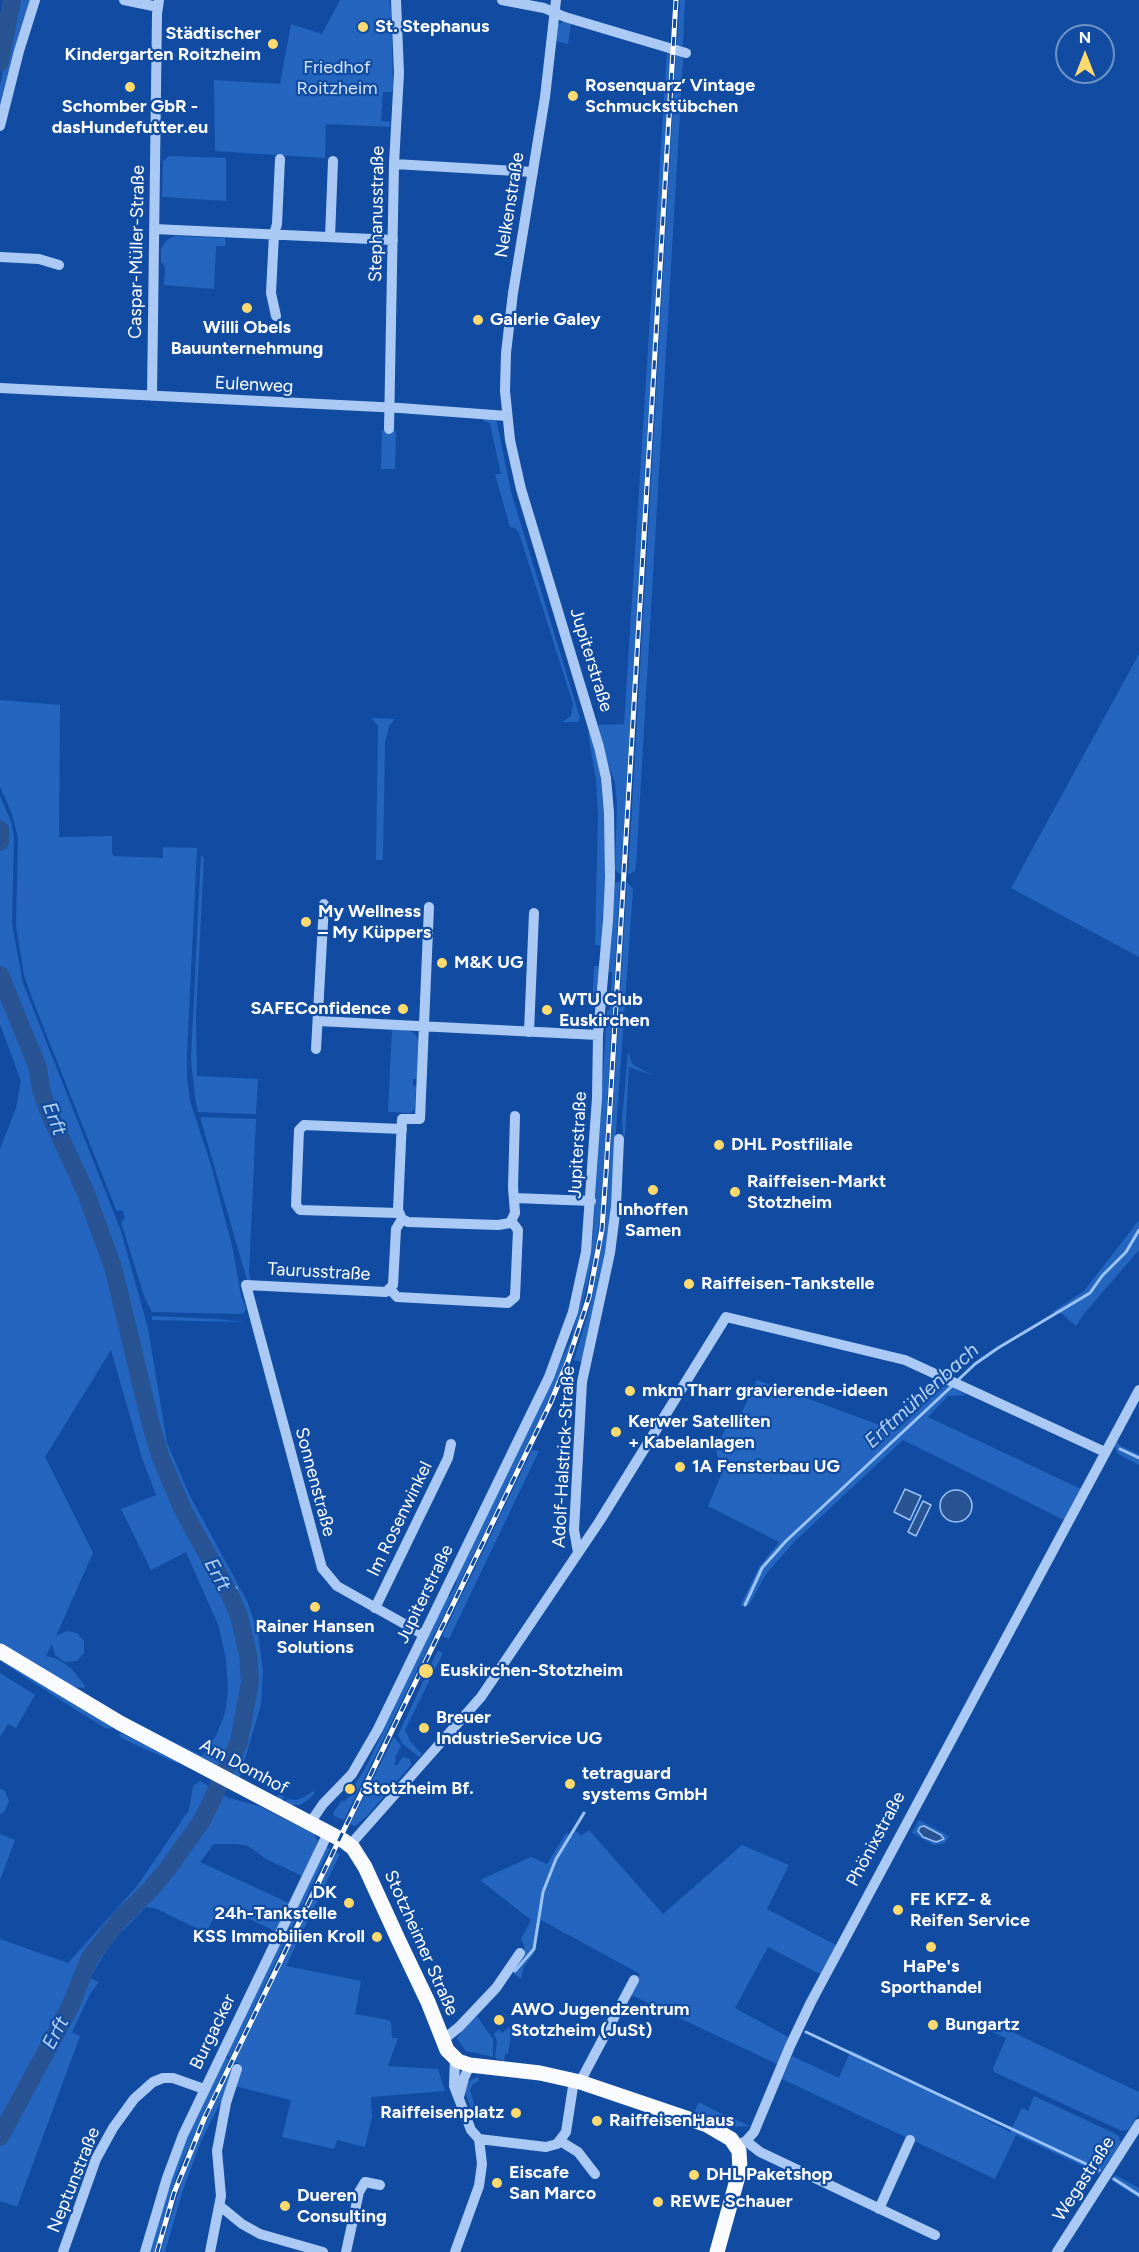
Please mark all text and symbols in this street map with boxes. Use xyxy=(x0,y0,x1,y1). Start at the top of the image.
place label: St. Stephanus xyxy=(375,16,489,38)
marker: St. Stephanus xyxy=(356,20,370,34)
place label: Städtischer Kindergarten Roitzheim xyxy=(65,23,261,66)
north arrow xyxy=(1055,24,1115,84)
text: N xyxy=(1079,28,1091,47)
marker: Städtischer Kindergarten Roitzheim xyxy=(266,37,280,51)
park label: Friedhof Roitzheim xyxy=(297,57,377,100)
place label: Rosenquarz’ Vintage Schmuckstübchen xyxy=(585,75,755,118)
marker: Schomber GbR - dasHundefutter.eu xyxy=(123,80,137,94)
marker: Rosenquarz’ Vintage Schmuckstübchen xyxy=(566,89,580,103)
place label: Schomber GbR - dasHundefutter.eu xyxy=(52,96,208,138)
street label: Stephanusstraße xyxy=(365,146,389,282)
street label: Nelkenstraße xyxy=(491,151,529,259)
street label: Caspar-Müller-Straße xyxy=(125,165,149,339)
marker: Willi Obels Bauunternehmung xyxy=(240,301,254,315)
place label: Galerie Galey xyxy=(490,309,601,331)
marker: Galerie Galey xyxy=(471,313,485,327)
place label: Willi Obels Bauunternehmung xyxy=(171,317,323,360)
street label: Eulenweg xyxy=(214,372,294,398)
street label: Jupiterstraße xyxy=(565,606,617,714)
place label: My Wellness – My Küppers xyxy=(318,901,431,944)
marker: My Wellness – My Küppers xyxy=(299,915,313,929)
place label: M&K UG xyxy=(454,952,523,974)
marker: M&K UG xyxy=(435,956,449,970)
place label: WTU Club Euskirchen xyxy=(559,989,650,1032)
place label: SAFEConfidence xyxy=(250,998,391,1020)
marker: SAFEConfidence xyxy=(396,1002,410,1016)
marker: WTU Club Euskirchen xyxy=(540,1003,554,1017)
street label: Jupiterstraße xyxy=(564,1091,592,1199)
water label: Erft xyxy=(37,1099,71,1139)
place label: DHL Postfiliale xyxy=(731,1134,853,1156)
marker: DHL Postfiliale xyxy=(712,1138,726,1152)
place label: Raiffeisen-Markt Stotzheim xyxy=(747,1171,886,1214)
marker: Inhoffen Samen xyxy=(646,1183,660,1197)
marker: Raiffeisen-Markt Stotzheim xyxy=(728,1185,742,1199)
place label: Inhoffen Samen xyxy=(618,1199,688,1242)
street label: Taurusstraße xyxy=(267,1259,371,1285)
place label: Raiffeisen-Tankstelle xyxy=(701,1273,875,1295)
marker: Raiffeisen-Tankstelle xyxy=(682,1277,696,1291)
water label: Erftmühlenbach xyxy=(860,1339,984,1453)
street label: Adolf-Halstrick-Straße xyxy=(548,1365,580,1549)
place label: mkm Tharr gravierende-ideen xyxy=(642,1380,888,1402)
marker: mkm Tharr gravierende-ideen xyxy=(623,1384,637,1398)
place label: Kerwer Satelliten + Kabelanlagen xyxy=(628,1411,770,1454)
street label: Sonnenstraße xyxy=(290,1425,340,1539)
marker: Kerwer Satelliten + Kabelanlagen xyxy=(609,1425,623,1439)
place label: 1A Fensterbau UG xyxy=(692,1456,840,1478)
street label: Im Rosenwinkel xyxy=(363,1458,437,1580)
marker: 1A Fensterbau UG xyxy=(673,1460,687,1474)
street label: Jupiterstraße xyxy=(392,1541,458,1647)
water label: Erft xyxy=(198,1554,236,1596)
marker: Rainer Hansen Solutions xyxy=(308,1600,322,1614)
place label: Rainer Hansen Solutions xyxy=(255,1616,375,1658)
place label: Euskirchen-Stotzheim xyxy=(440,1660,623,1682)
marker: Euskirchen-Stotzheim xyxy=(417,1662,435,1680)
place label: Breuer IndustrieService UG xyxy=(436,1707,602,1750)
marker: Breuer IndustrieService UG xyxy=(417,1721,431,1735)
street label: Am Domhof xyxy=(196,1735,292,1799)
place label: tetraguard systems GmbH xyxy=(582,1763,708,1806)
marker: tetraguard systems GmbH xyxy=(563,1777,577,1791)
place label: Stotzheim Bf. xyxy=(362,1778,474,1800)
marker: Stotzheim Bf. xyxy=(343,1782,357,1796)
street label: Phönixstraße xyxy=(842,1788,910,1890)
street label: Stotzheimer Straße xyxy=(379,1867,463,2019)
place label: DK 24h-Tankstelle xyxy=(214,1882,337,1924)
place label: FE KFZ- & Reifen Service xyxy=(910,1889,1030,1932)
marker: DK 24h-Tankstelle xyxy=(342,1896,356,1910)
marker: FE KFZ- & Reifen Service xyxy=(891,1903,905,1917)
place label: KSS Immobilien Kroll xyxy=(193,1926,365,1948)
marker: KSS Immobilien Kroll xyxy=(370,1930,384,1944)
marker: HaPe's Sporthandel xyxy=(924,1940,938,1954)
place label: HaPe's Sporthandel xyxy=(880,1956,982,1998)
street label: Burgacker xyxy=(186,1991,240,2073)
place label: AWO Jugendzentrum Stotzheim (JuSt) xyxy=(511,1999,689,2042)
water label: Erft xyxy=(37,2012,75,2054)
marker: AWO Jugendzentrum Stotzheim (JuSt) xyxy=(492,2013,506,2027)
place label: Bungartz xyxy=(945,2014,1020,2036)
marker: Bungartz xyxy=(926,2018,940,2032)
place label: Raiffeisenplatz xyxy=(380,2102,504,2124)
marker: Raiffeisenplatz xyxy=(509,2106,523,2120)
place label: RaiffeisenHaus xyxy=(609,2110,734,2132)
marker: RaiffeisenHaus xyxy=(590,2114,604,2128)
street label: Neptunstraße xyxy=(43,2124,105,2236)
street label: Wegastraße xyxy=(1049,2133,1119,2225)
place label: Eiscafe San Marco xyxy=(509,2162,596,2204)
place label: DHL Paketshop xyxy=(706,2164,833,2186)
marker: DHL Paketshop xyxy=(687,2168,701,2182)
marker: Eiscafe San Marco xyxy=(490,2176,504,2190)
place label: Dueren Consulting xyxy=(297,2185,387,2228)
place label: REWE Schauer xyxy=(670,2191,792,2213)
marker: REWE Schauer xyxy=(651,2195,665,2209)
marker: Dueren Consulting xyxy=(278,2199,292,2213)

